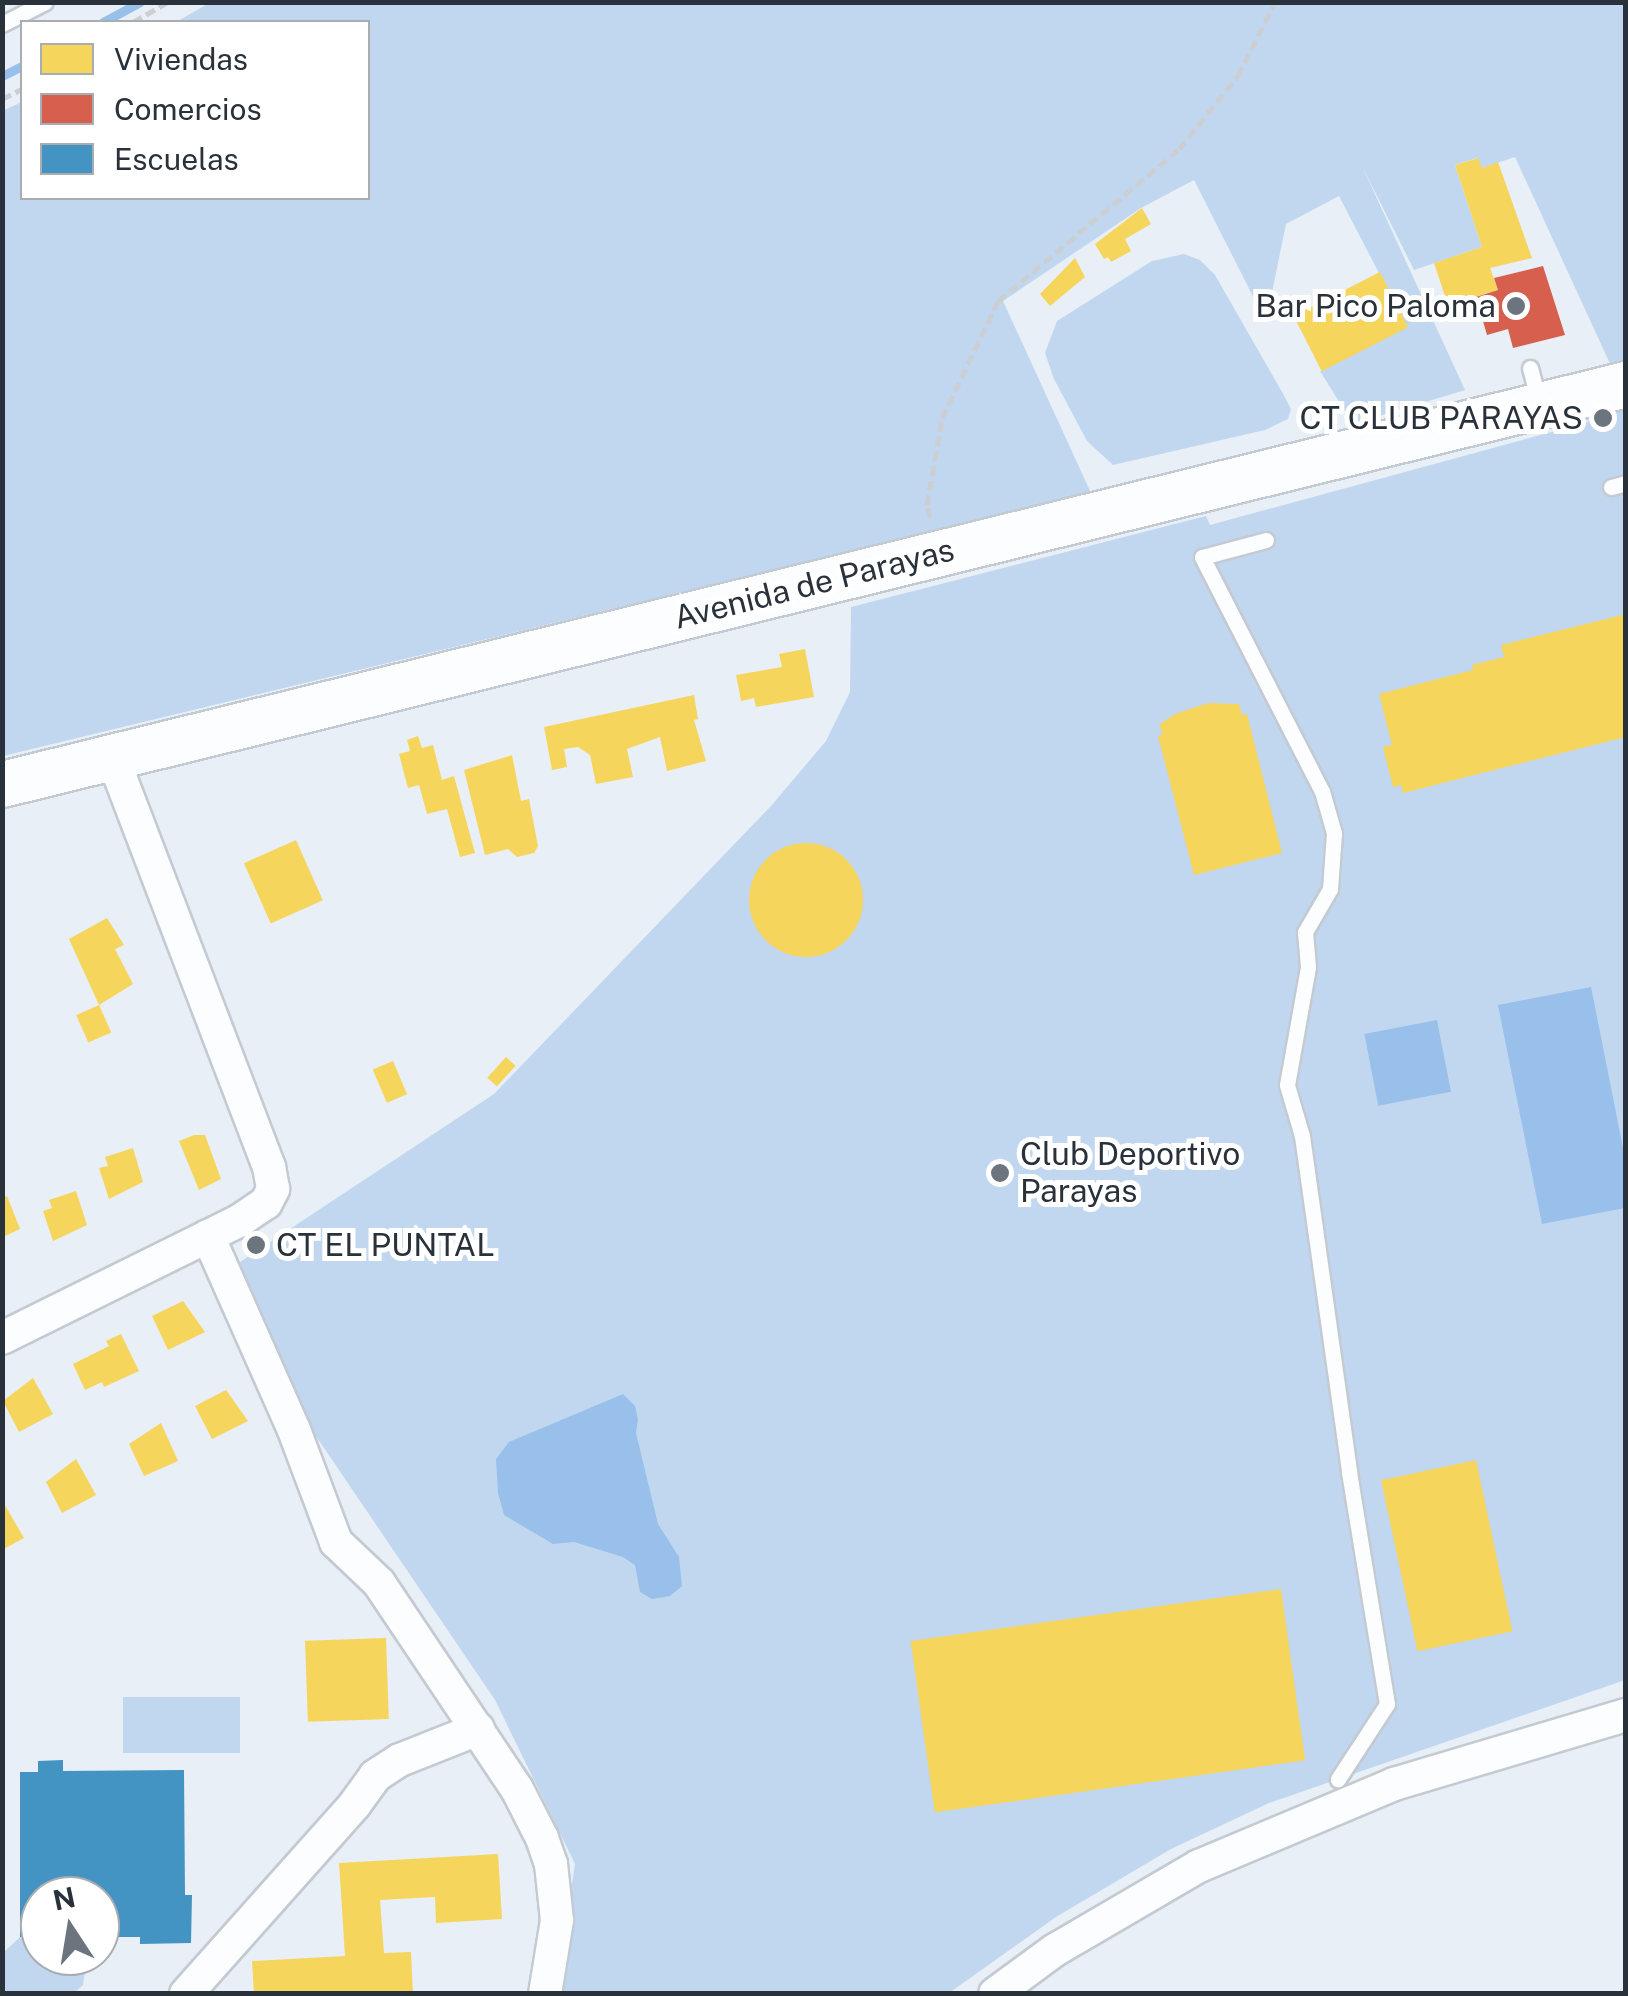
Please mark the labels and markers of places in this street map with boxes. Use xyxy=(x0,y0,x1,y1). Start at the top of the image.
place label: Bar Pico Paloma xyxy=(1255,287,1496,325)
marker: Bar Pico Paloma xyxy=(1505,295,1527,317)
place label: CT CLUB PARAYAS xyxy=(1299,399,1583,437)
marker: CT CLUB PARAYAS xyxy=(1592,407,1614,429)
place label: Club Deportivo Parayas xyxy=(1020,1136,1241,1211)
marker: Club Deportivo Parayas xyxy=(989,1162,1011,1184)
place label: CT EL PUNTAL xyxy=(276,1226,495,1264)
marker: CT EL PUNTAL xyxy=(245,1234,267,1256)

